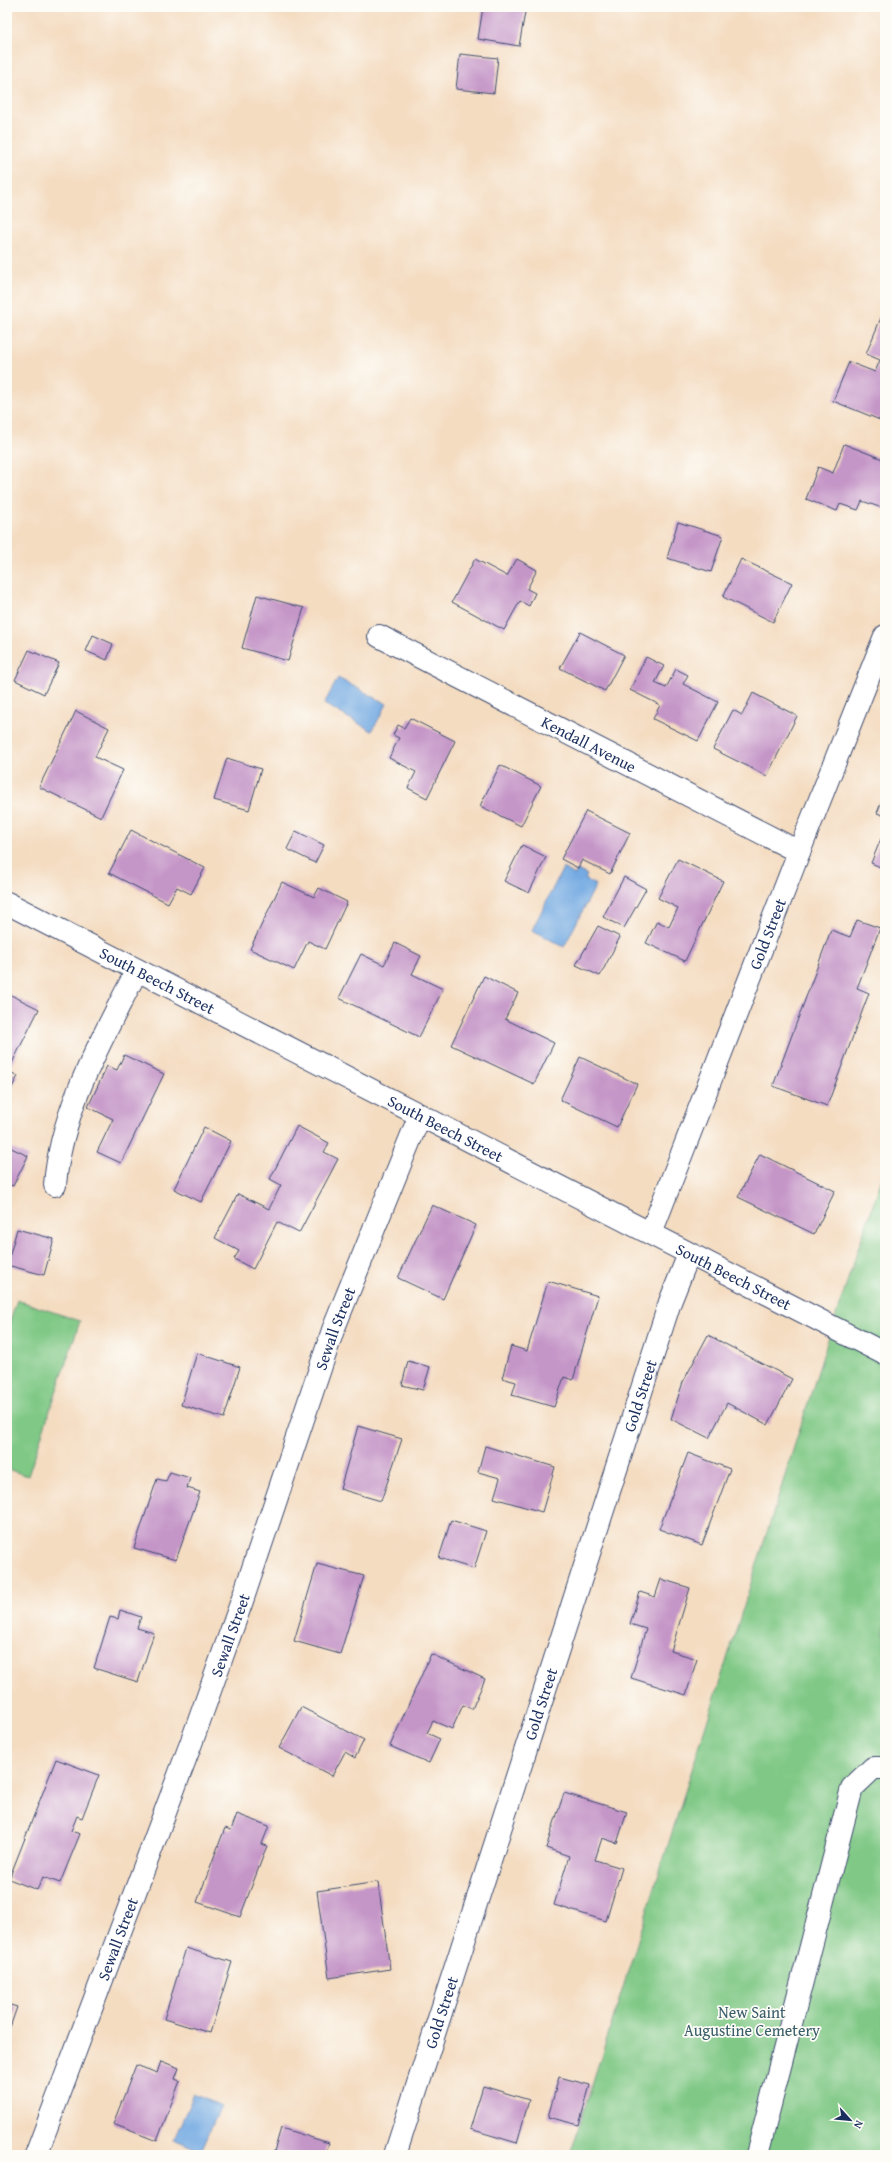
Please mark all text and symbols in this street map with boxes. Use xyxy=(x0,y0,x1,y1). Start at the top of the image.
street label: Kendall Avenue xyxy=(537,710,641,778)
street label: Gold Street xyxy=(743,894,792,973)
street label: South Beech Street xyxy=(95,941,220,1020)
street label: South Beech Street xyxy=(384,1089,508,1168)
street label: South Beech Street xyxy=(672,1237,796,1316)
street label: Sewall Street xyxy=(308,1283,361,1373)
street label: Gold Street xyxy=(617,1356,663,1435)
street label: Sewall Street xyxy=(204,1590,256,1680)
street label: Gold Street xyxy=(518,1664,563,1743)
street label: Sewall Street xyxy=(91,1894,144,1984)
street label: Gold Street xyxy=(418,1973,464,2051)
park label: New Saint Augustine Cemetery xyxy=(684,2000,820,2042)
north arrow xyxy=(830,2100,870,2140)
text: N xyxy=(850,2118,868,2132)

